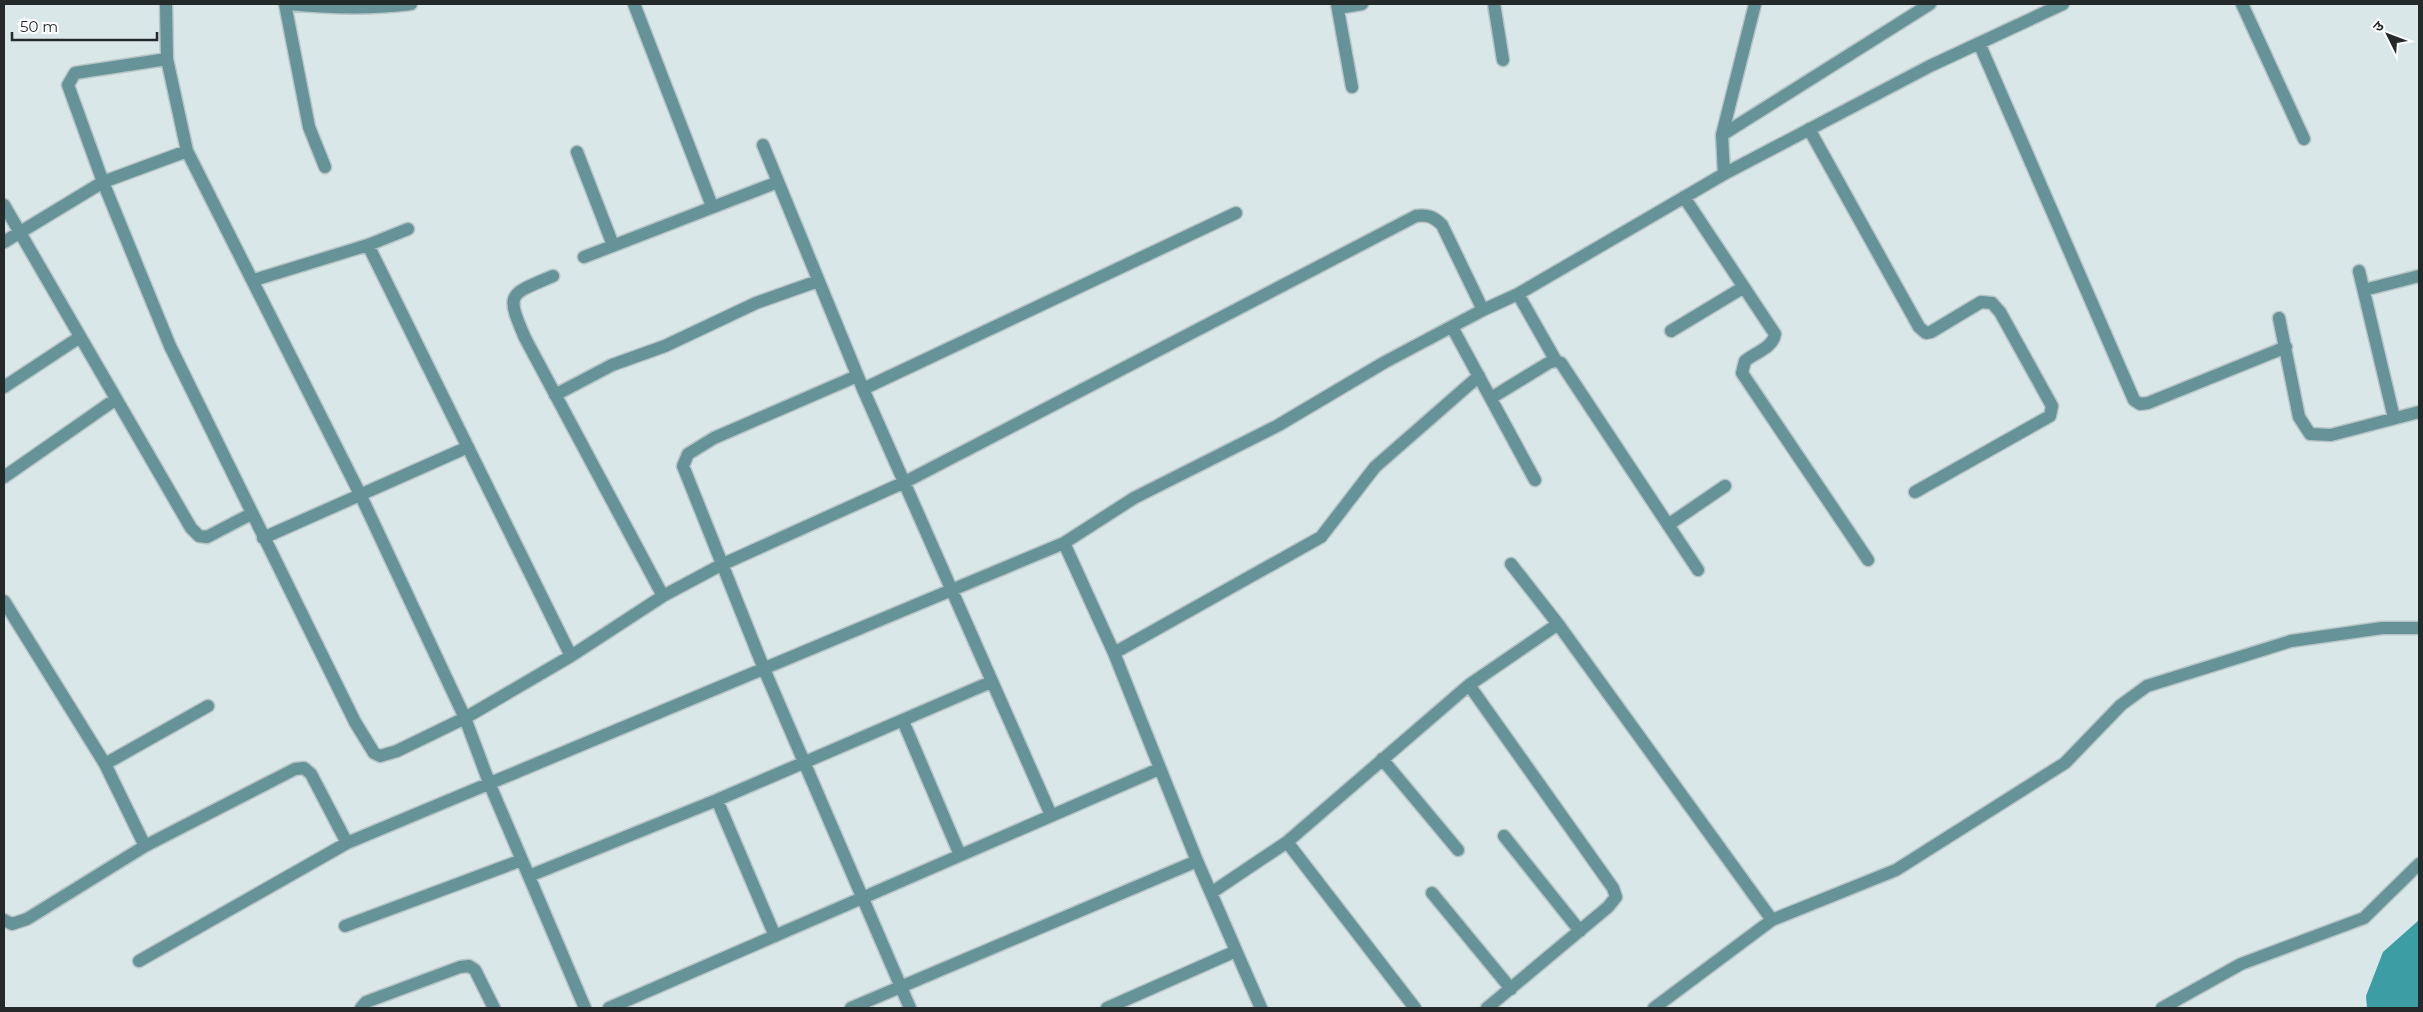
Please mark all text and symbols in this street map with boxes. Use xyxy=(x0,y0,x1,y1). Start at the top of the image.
scale bar xyxy=(12,10,158,42)
north arrow xyxy=(2363,10,2413,60)
text: 50 m xyxy=(20,17,58,36)
text: उ xyxy=(2369,17,2388,35)

